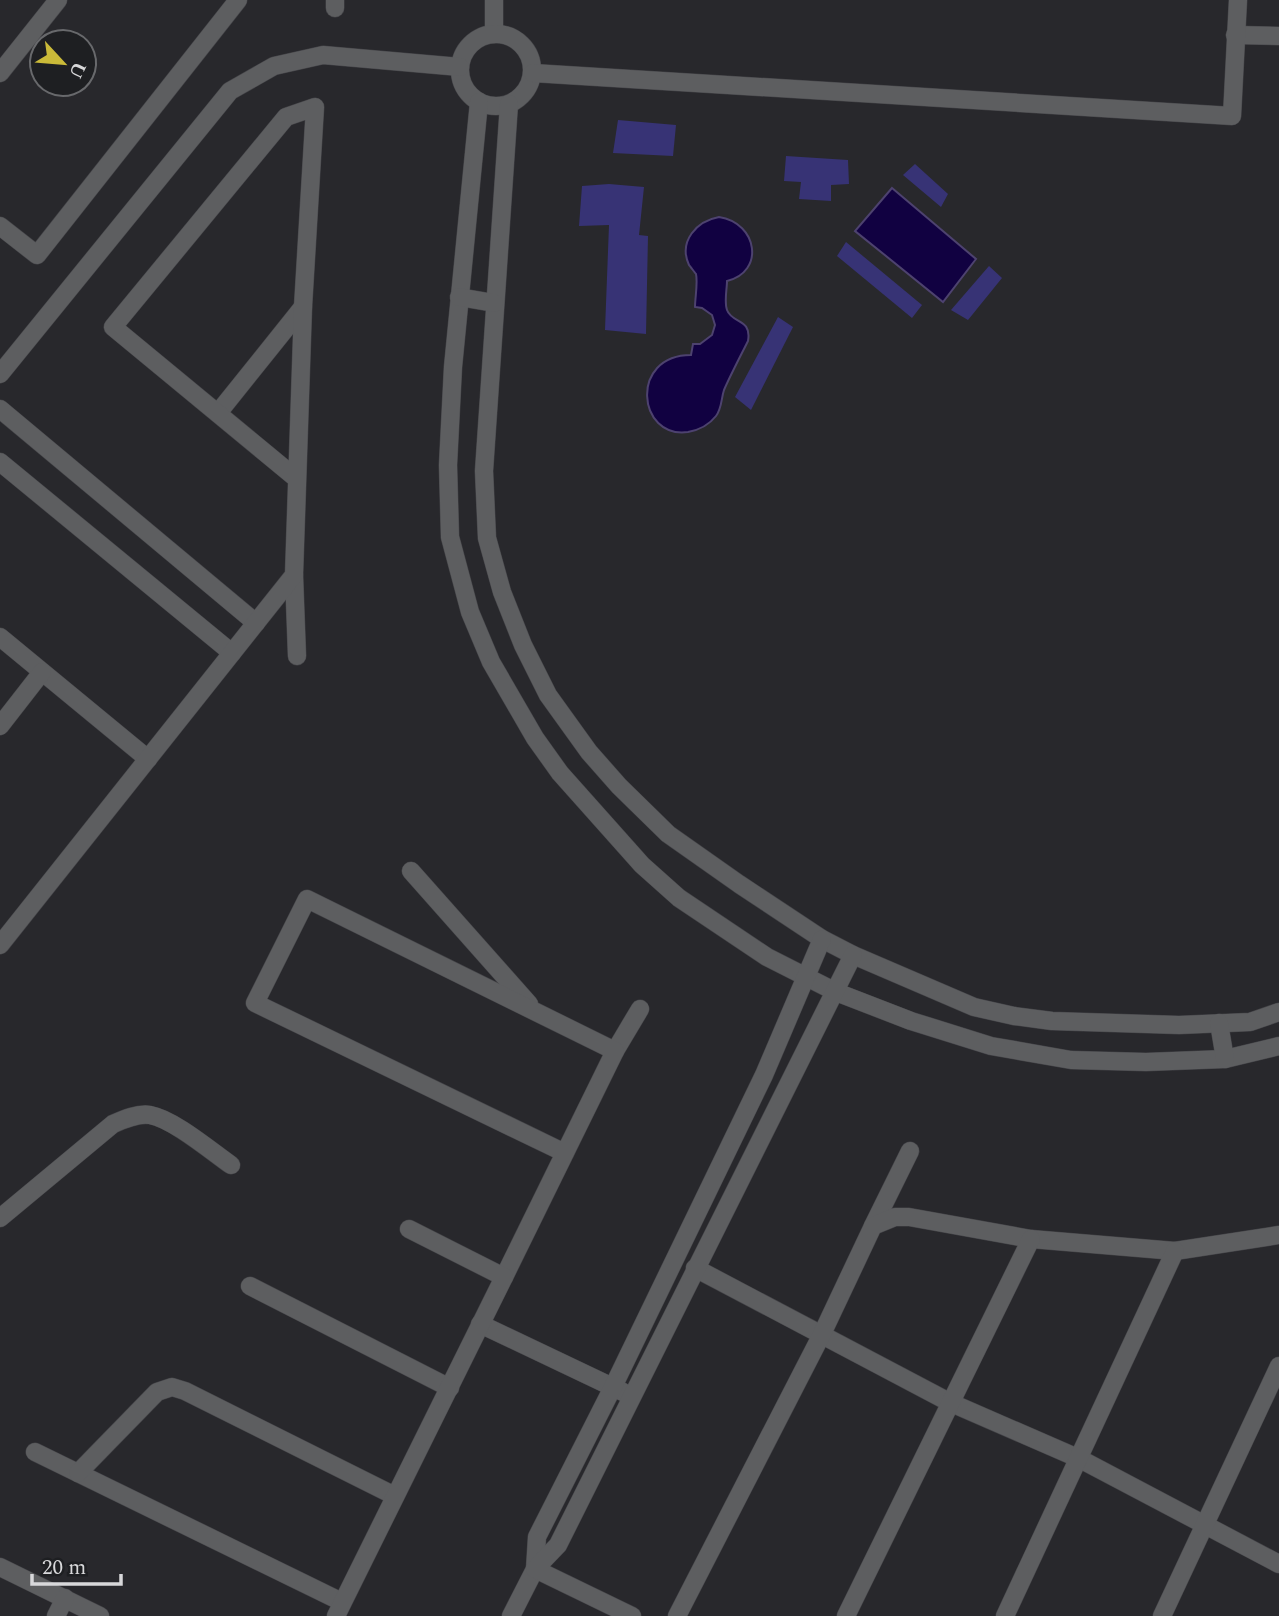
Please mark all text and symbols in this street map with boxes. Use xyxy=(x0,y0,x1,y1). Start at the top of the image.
north arrow xyxy=(28,28,98,98)
text: U xyxy=(60,56,93,83)
scale bar xyxy=(32,1542,121,1586)
text: 20 m xyxy=(42,1552,86,1584)

